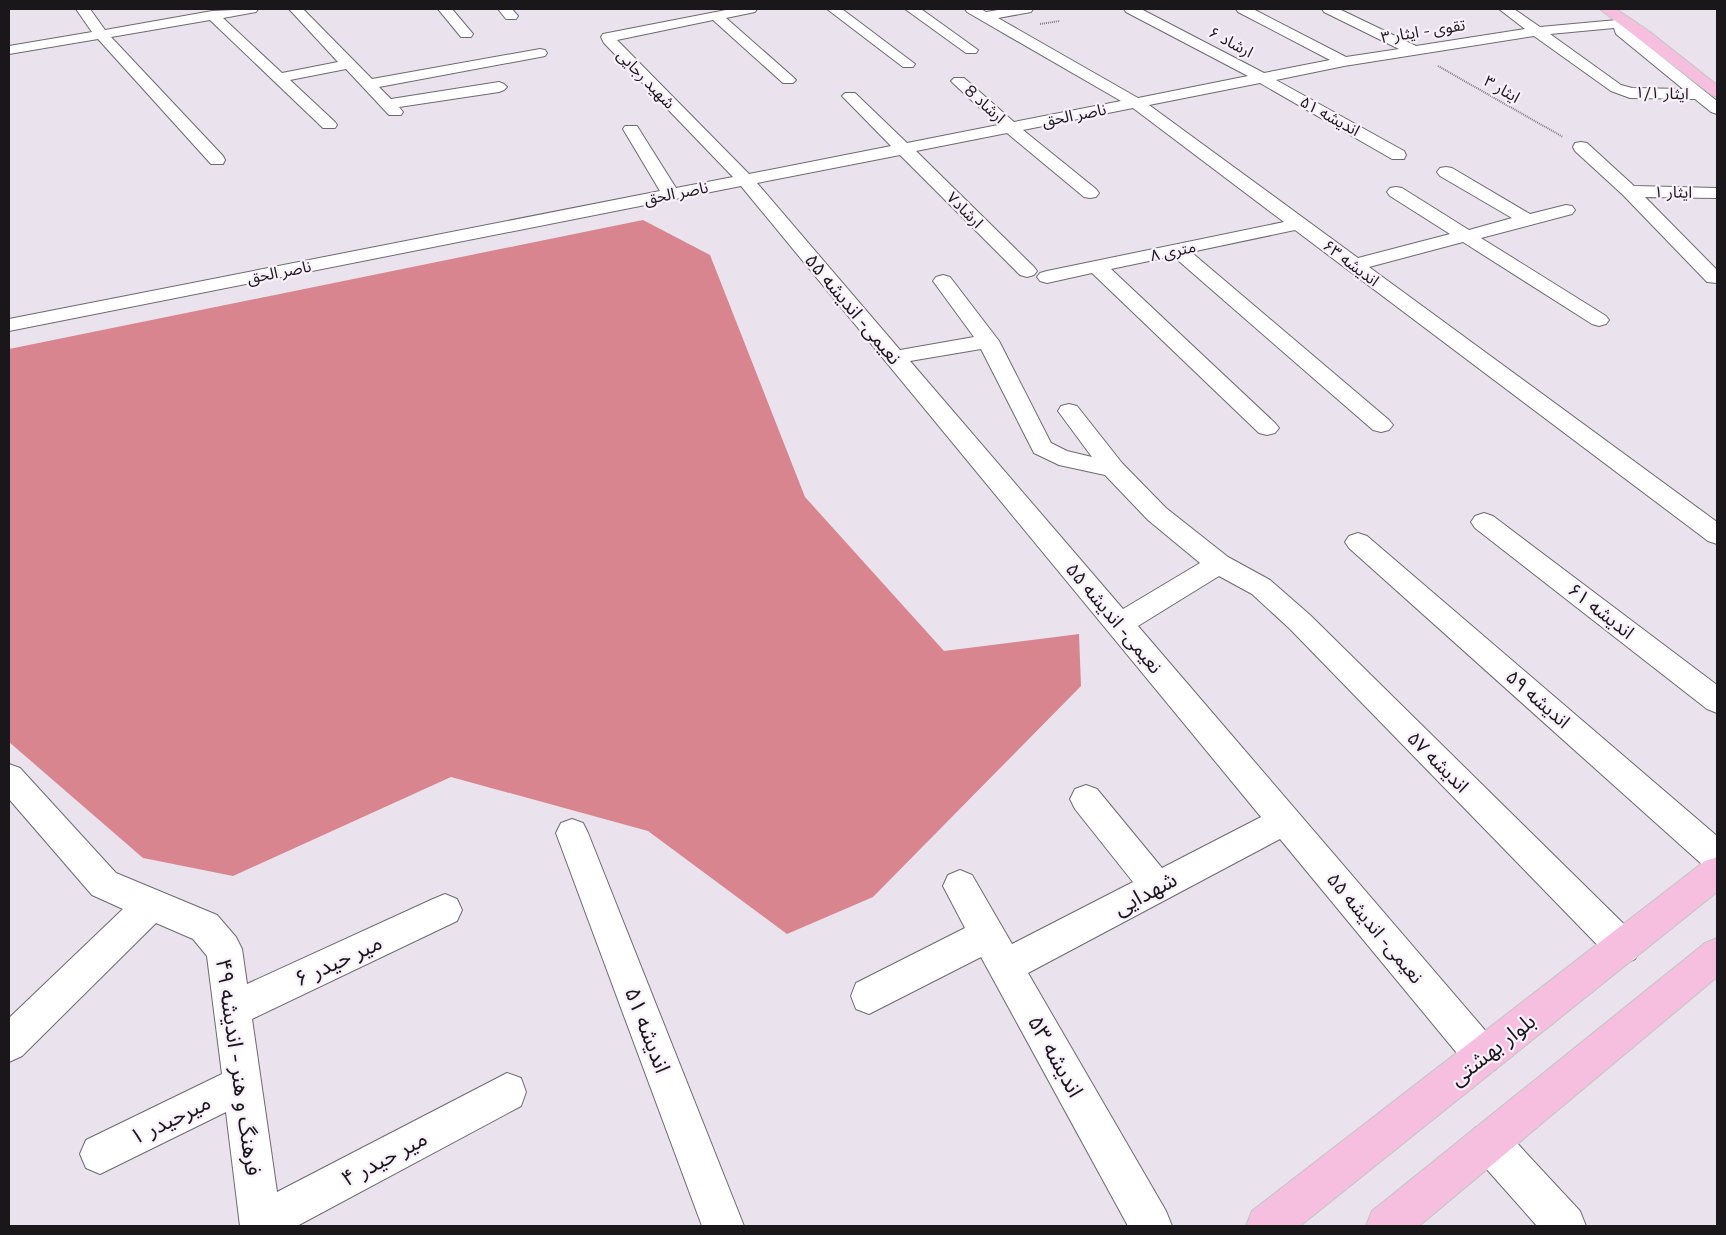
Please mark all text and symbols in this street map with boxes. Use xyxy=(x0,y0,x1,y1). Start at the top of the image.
street label: تقوی - ایثار ۳ xyxy=(1379,14,1467,48)
street label: ارشاد ۶ xyxy=(1205,22,1257,62)
street label: شهید رجایی xyxy=(612,45,680,113)
street label: ایثار ۳ xyxy=(1480,70,1524,108)
street label: ارشاد 8 xyxy=(960,80,1010,128)
street label: ایثار ۱/۱ xyxy=(1635,82,1689,104)
street label: اندیشه ۵۱ xyxy=(1296,91,1364,141)
street label: ناصر الحق xyxy=(1040,98,1108,132)
street label: ناصر الحق xyxy=(642,176,710,210)
street label: ایثار ۱ xyxy=(1654,181,1692,203)
street label: ارشاد۷ xyxy=(942,187,988,233)
street label: اندیشه ۶۳ xyxy=(1319,235,1383,291)
street label: ۸ متری xyxy=(1148,236,1198,266)
street label: نعیمی- اندیشه ۵۵ xyxy=(799,248,907,370)
street label: ناصر الحق xyxy=(245,255,313,289)
street label: نعیمی- اندیشه ۵۵ xyxy=(1060,557,1168,679)
street label: اندیشه ۶۱ xyxy=(1563,577,1639,645)
street label: اندیشه ۵۹ xyxy=(1501,664,1575,734)
street label: اندیشه ۵۷ xyxy=(1402,726,1474,798)
street label: شهدایی xyxy=(1108,865,1182,921)
street label: نعیمی- اندیشه ۵۵ xyxy=(1321,867,1429,989)
street label: میر حیدر ۶ xyxy=(290,928,386,992)
street label: فرهنگ و هنر - اندیشه ۴۹ xyxy=(210,957,268,1177)
street label: اندیشه ۵۱ xyxy=(619,983,677,1077)
street label: بلوار بهشتی xyxy=(1443,1007,1541,1091)
street label: اندیشه ۵۳ xyxy=(1022,1010,1090,1102)
street label: میرحیدر ۱ xyxy=(125,1087,215,1151)
street label: میر حیدر ۴ xyxy=(336,1124,432,1192)

